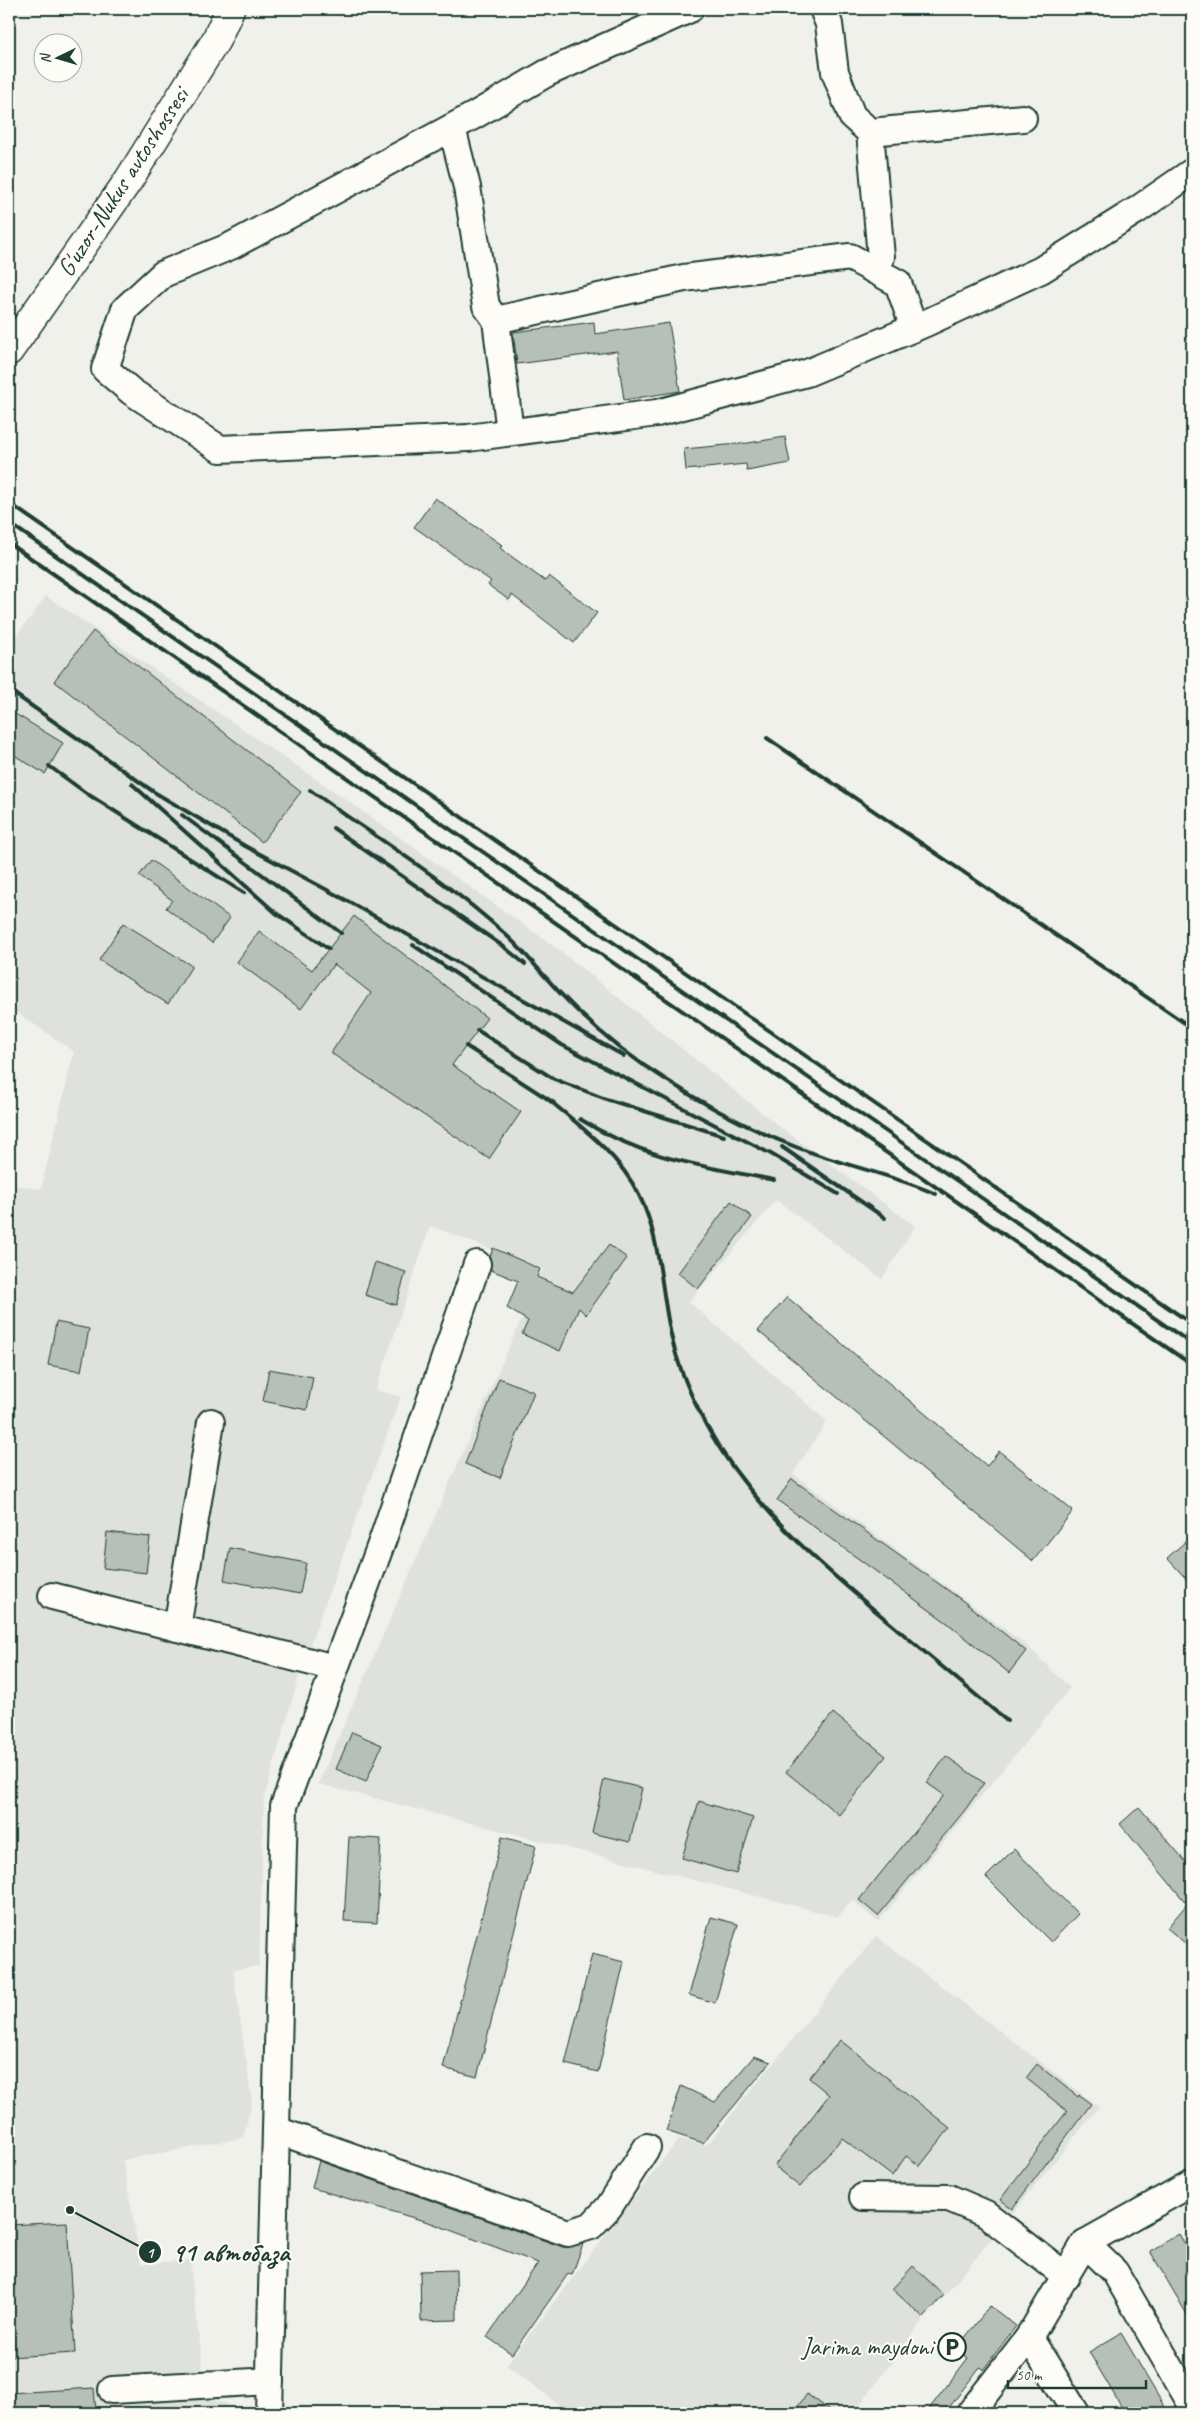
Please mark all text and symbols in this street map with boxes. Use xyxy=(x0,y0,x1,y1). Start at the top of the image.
north arrow xyxy=(32,32,82,82)
text: N xyxy=(36,52,54,64)
street label: G'uzor-Nukus avtoshossesi xyxy=(50,79,198,283)
callout: 91 автобаза xyxy=(138,2232,300,2273)
text: 91 автобаза xyxy=(172,2236,292,2269)
text: 1 xyxy=(147,2244,156,2263)
place label: Jarima maydoni xyxy=(801,2331,936,2363)
parking icon: Jarima maydoni xyxy=(937,2332,967,2362)
scale bar xyxy=(1008,2357,1146,2389)
text: 50 m xyxy=(1016,2366,1043,2385)

